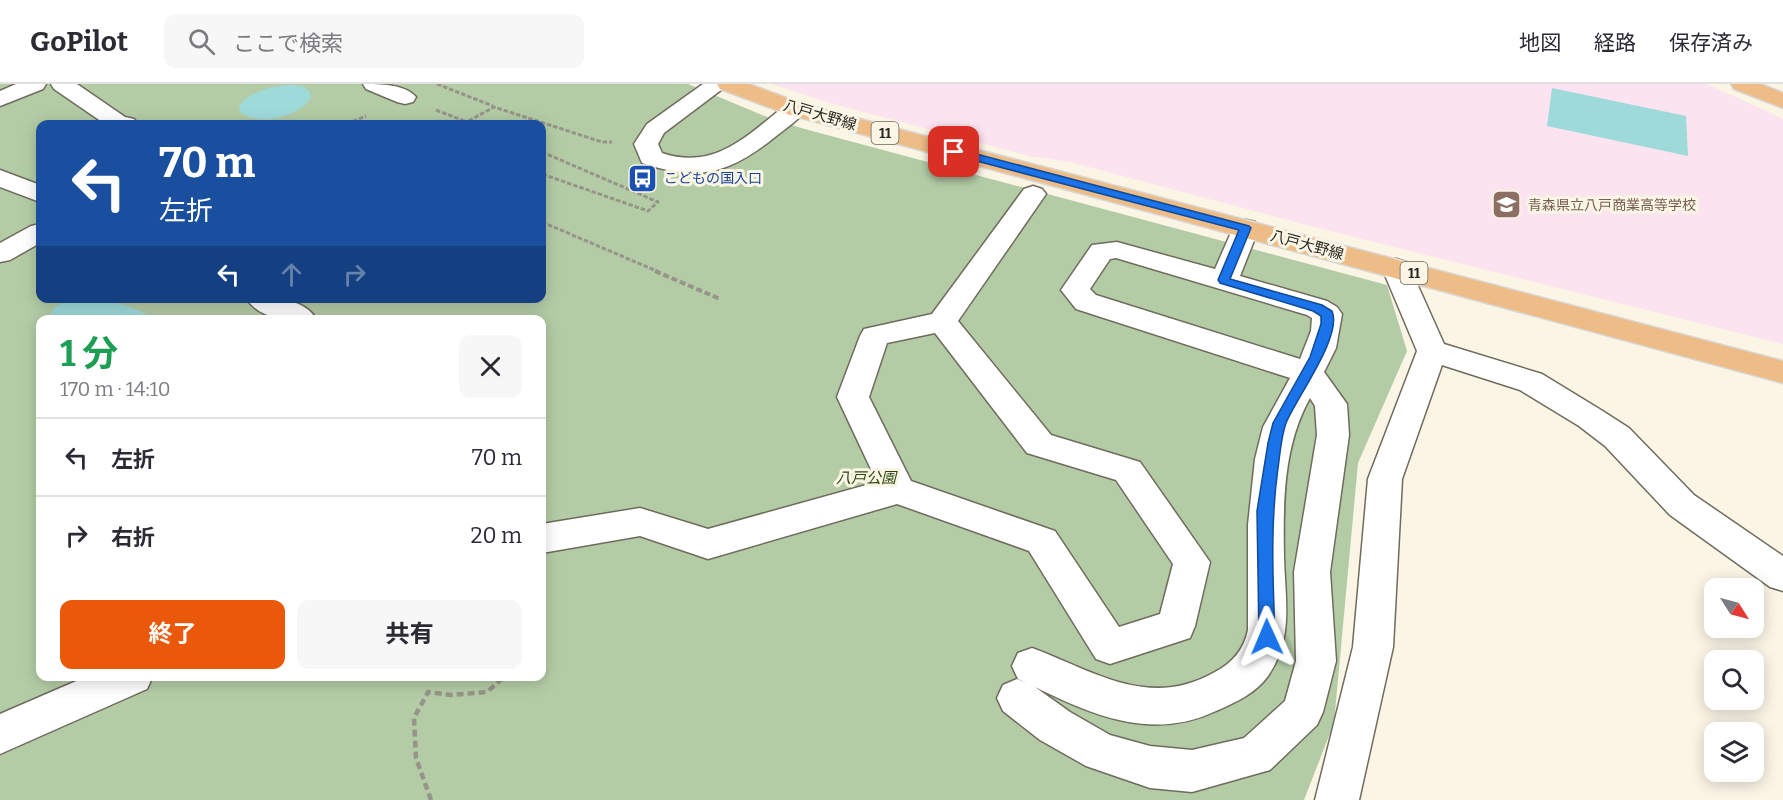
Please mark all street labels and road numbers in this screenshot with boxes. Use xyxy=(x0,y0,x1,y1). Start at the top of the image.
street label: 八戸大野線 xyxy=(781,96,859,134)
road number: 11 xyxy=(872,122,898,144)
street label: 八戸大野線 xyxy=(1268,227,1346,263)
road number: 11 xyxy=(1400,262,1428,284)

